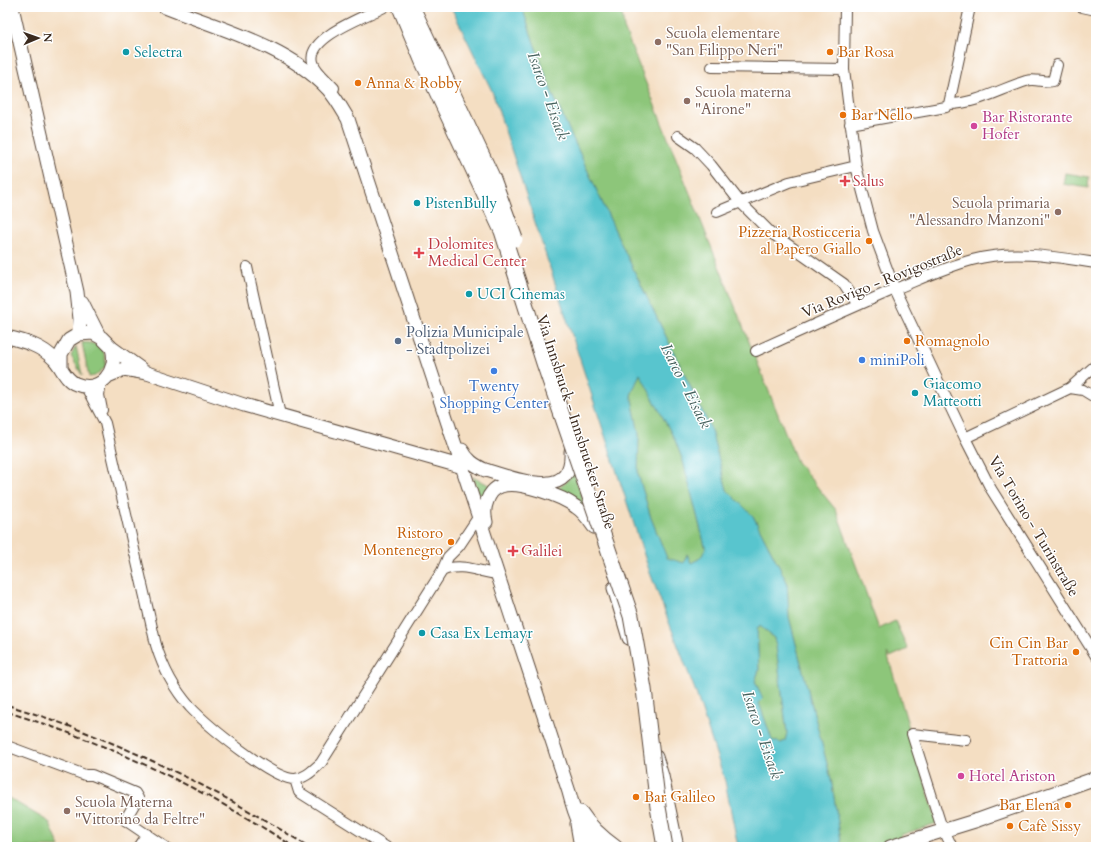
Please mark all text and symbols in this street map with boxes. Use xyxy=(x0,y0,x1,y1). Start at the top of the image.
north arrow xyxy=(18,18,58,58)
place label: Scuola elementare "San Filippo Neri" xyxy=(666,23,783,60)
text: N xyxy=(40,33,55,43)
marker: Scuola elementare "San Filippo Neri" xyxy=(653,37,663,47)
place label: Selectra xyxy=(134,42,183,62)
place label: Bar Rosa xyxy=(838,42,895,62)
marker: Selectra xyxy=(121,47,131,57)
marker: Bar Rosa xyxy=(825,47,835,57)
water label: Isarco - Eisack xyxy=(522,49,574,143)
place label: Anna & Robby xyxy=(366,73,462,93)
marker: Anna & Robby xyxy=(353,78,363,88)
place label: Scuola materna "Airone" xyxy=(695,82,792,119)
marker: Scuola materna "Airone" xyxy=(682,96,692,106)
place label: Bar Nello xyxy=(851,105,913,125)
place label: Bar Ristorante Hofer xyxy=(982,107,1073,144)
marker: Bar Nello xyxy=(838,110,848,120)
marker: Bar Ristorante Hofer xyxy=(969,121,979,131)
place label: Salus xyxy=(853,171,884,191)
marker: Salus xyxy=(840,176,850,186)
place label: PistenBully xyxy=(425,193,497,213)
place label: Scuola primaria "Alessandro Manzoni" xyxy=(909,193,1051,230)
marker: PistenBully xyxy=(412,198,422,208)
marker: Scuola primaria "Alessandro Manzoni" xyxy=(1053,207,1063,217)
place label: Pizzeria Rosticceria al Papero Giallo xyxy=(738,222,862,259)
place label: Dolomites Medical Center xyxy=(428,234,527,271)
marker: Pizzeria Rosticceria al Papero Giallo xyxy=(864,236,874,246)
street label: Via Rovigo - Rovigostraße xyxy=(799,240,965,322)
marker: Dolomites Medical Center xyxy=(413,247,425,259)
place label: UCI Cinemas xyxy=(477,284,565,304)
marker: UCI Cinemas xyxy=(464,289,474,299)
street label: Via Innsbruck - Innsbrucker Straße xyxy=(532,312,620,532)
place label: Polizia Municipale - Stadtpolizei xyxy=(406,322,524,359)
place label: Romagnolo xyxy=(915,331,990,351)
marker: Polizia Municipale - Stadtpolizei xyxy=(393,336,403,346)
marker: Romagnolo xyxy=(902,336,912,346)
water label: Isarco - Eisack xyxy=(655,340,717,432)
place label: miniPoli xyxy=(870,350,925,370)
marker: miniPoli xyxy=(857,355,867,365)
marker: Twenty Shopping Center xyxy=(489,366,499,376)
place label: Giacomo Matteotti xyxy=(923,374,982,411)
place label: Twenty Shopping Center xyxy=(440,376,549,413)
marker: Giacomo Matteotti xyxy=(910,388,920,398)
street label: Via Torino - Turinstraße xyxy=(984,452,1084,600)
place label: Ristoro Montenegro xyxy=(363,523,443,560)
marker: Ristoro Montenegro xyxy=(446,537,456,547)
place label: Galilei xyxy=(521,541,562,561)
marker: Galilei xyxy=(508,546,518,556)
place label: Casa Ex Lemayr xyxy=(430,623,533,643)
marker: Casa Ex Lemayr xyxy=(417,628,427,638)
place label: Cin Cin Bar Trattoria xyxy=(989,633,1069,670)
marker: Cin Cin Bar Trattoria xyxy=(1071,647,1081,657)
water label: Isarco - Eisack xyxy=(737,688,787,782)
place label: Hotel Ariston xyxy=(969,766,1056,786)
marker: Hotel Ariston xyxy=(956,771,966,781)
place label: Bar Galileo xyxy=(644,787,715,807)
place label: Scuola Materna "Vittorino da Feltre" xyxy=(75,792,205,829)
marker: Bar Galileo xyxy=(631,792,641,802)
place label: Bar Elena xyxy=(999,795,1061,815)
marker: Bar Elena xyxy=(1063,800,1073,810)
marker: Scuola Materna "Vittorino da Feltre" xyxy=(62,806,72,816)
place label: Cafè Sissy xyxy=(1018,816,1081,836)
marker: Cafè Sissy xyxy=(1005,821,1015,831)

